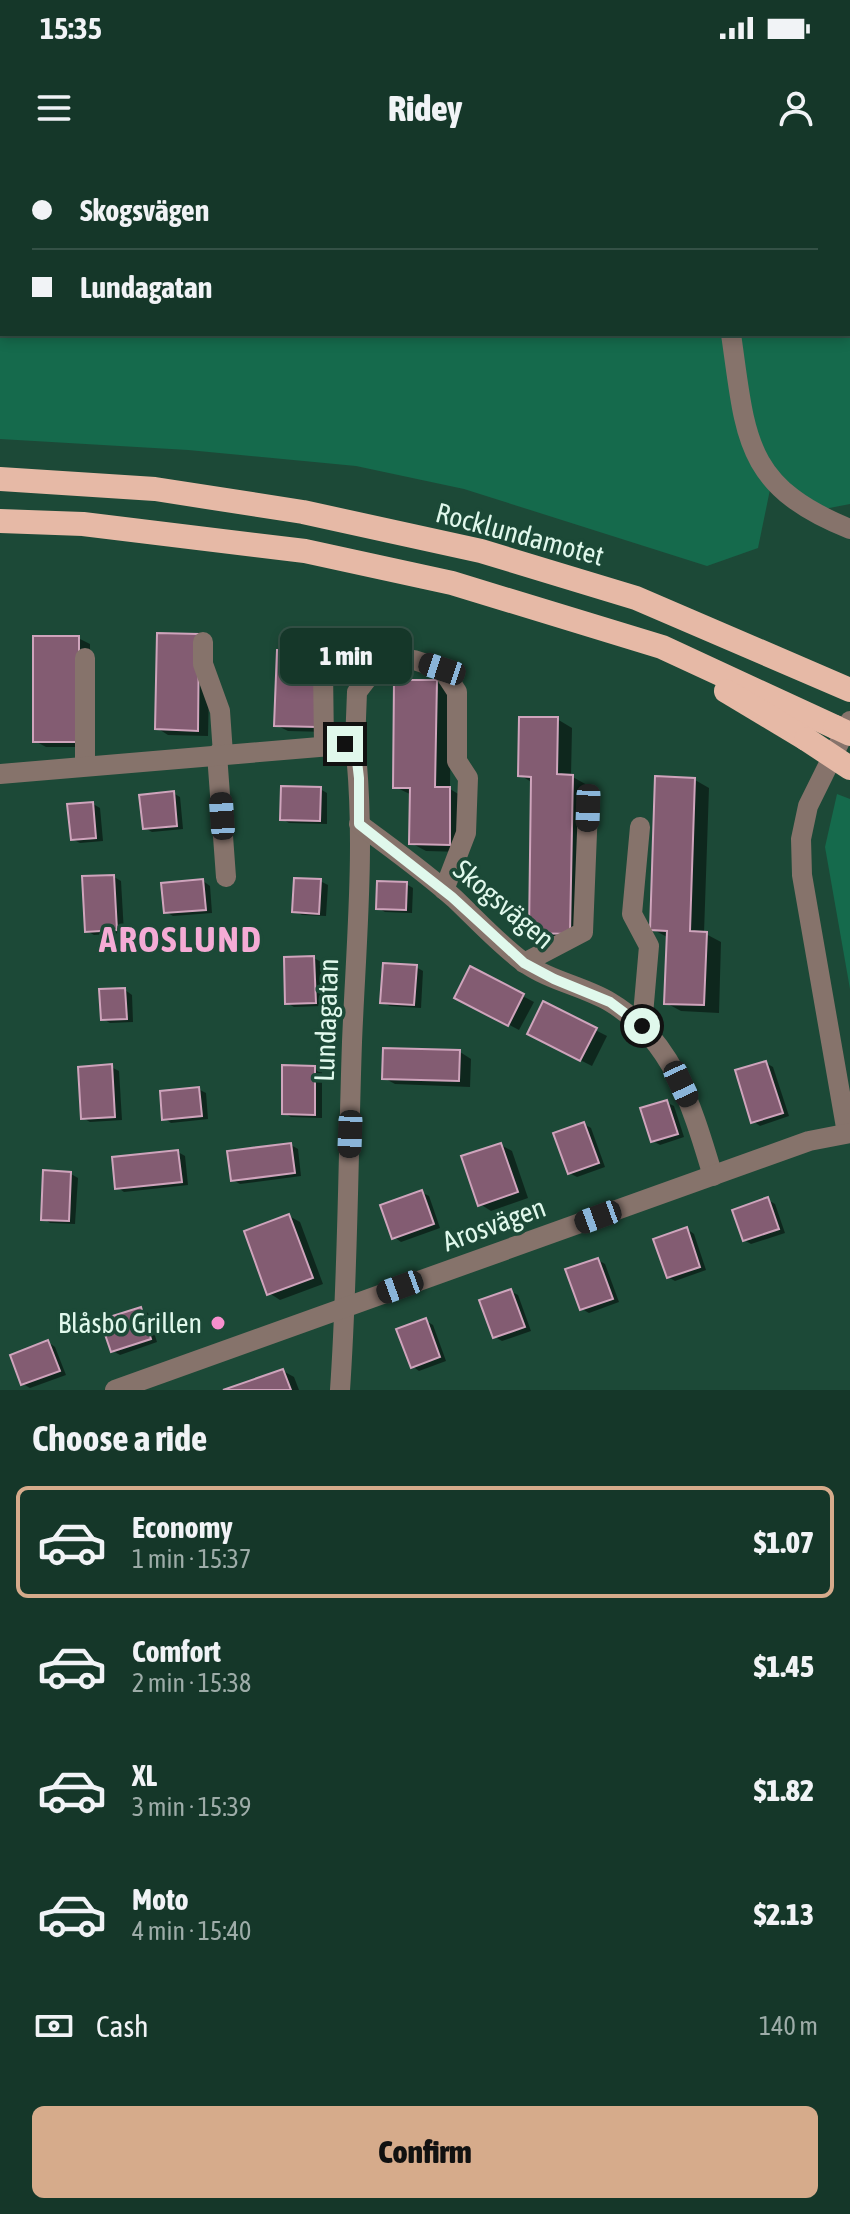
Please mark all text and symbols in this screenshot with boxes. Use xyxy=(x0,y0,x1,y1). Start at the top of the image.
text: 15:35 xyxy=(40,11,102,45)
icon: menu xyxy=(32,86,76,130)
icon: person xyxy=(774,86,818,130)
text: Ridey xyxy=(388,87,462,129)
text: Skogsvägen xyxy=(80,193,209,227)
text: Lundagatan xyxy=(80,270,212,304)
street label: Rocklundamotet xyxy=(433,496,607,572)
callout: 1 min xyxy=(279,628,411,684)
text: 1 min xyxy=(319,641,373,671)
car xyxy=(415,650,469,688)
route end xyxy=(327,726,363,762)
car xyxy=(575,784,601,832)
car xyxy=(208,791,236,841)
street label: Skogsvägen xyxy=(448,853,560,955)
district label: AROSLUND xyxy=(98,918,263,960)
street label: Lundagatan xyxy=(308,958,344,1082)
route start xyxy=(624,1008,660,1044)
car xyxy=(660,1057,702,1111)
car xyxy=(337,1110,363,1158)
street label: Arosvägen xyxy=(438,1191,550,1257)
car xyxy=(571,1198,625,1236)
car xyxy=(373,1268,427,1306)
place label: Blåsbo Grillen xyxy=(58,1307,202,1339)
marker: Blåsbo Grillen xyxy=(209,1314,227,1332)
text: Choose a ride xyxy=(32,1417,207,1459)
icon: car xyxy=(36,1506,108,1578)
text: Economy xyxy=(132,1510,233,1544)
text: $1.07 xyxy=(754,1525,814,1559)
text: 1 min · 15:37 xyxy=(132,1544,251,1574)
icon: car xyxy=(36,1630,108,1702)
text: Comfort xyxy=(132,1634,221,1668)
text: $1.45 xyxy=(754,1649,814,1683)
text: 2 min · 15:38 xyxy=(132,1668,251,1698)
icon: car xyxy=(36,1754,108,1826)
text: XL xyxy=(132,1758,157,1792)
text: $1.82 xyxy=(754,1773,814,1807)
text: 3 min · 15:39 xyxy=(132,1792,251,1822)
icon: car xyxy=(36,1878,108,1950)
text: Moto xyxy=(132,1882,189,1916)
text: $2.13 xyxy=(754,1897,814,1931)
text: 4 min · 15:40 xyxy=(132,1916,251,1946)
icon: cash xyxy=(32,2004,76,2048)
text: Cash xyxy=(96,2009,149,2043)
text: 140 m xyxy=(759,2011,818,2041)
button: Confirm xyxy=(32,2106,818,2198)

